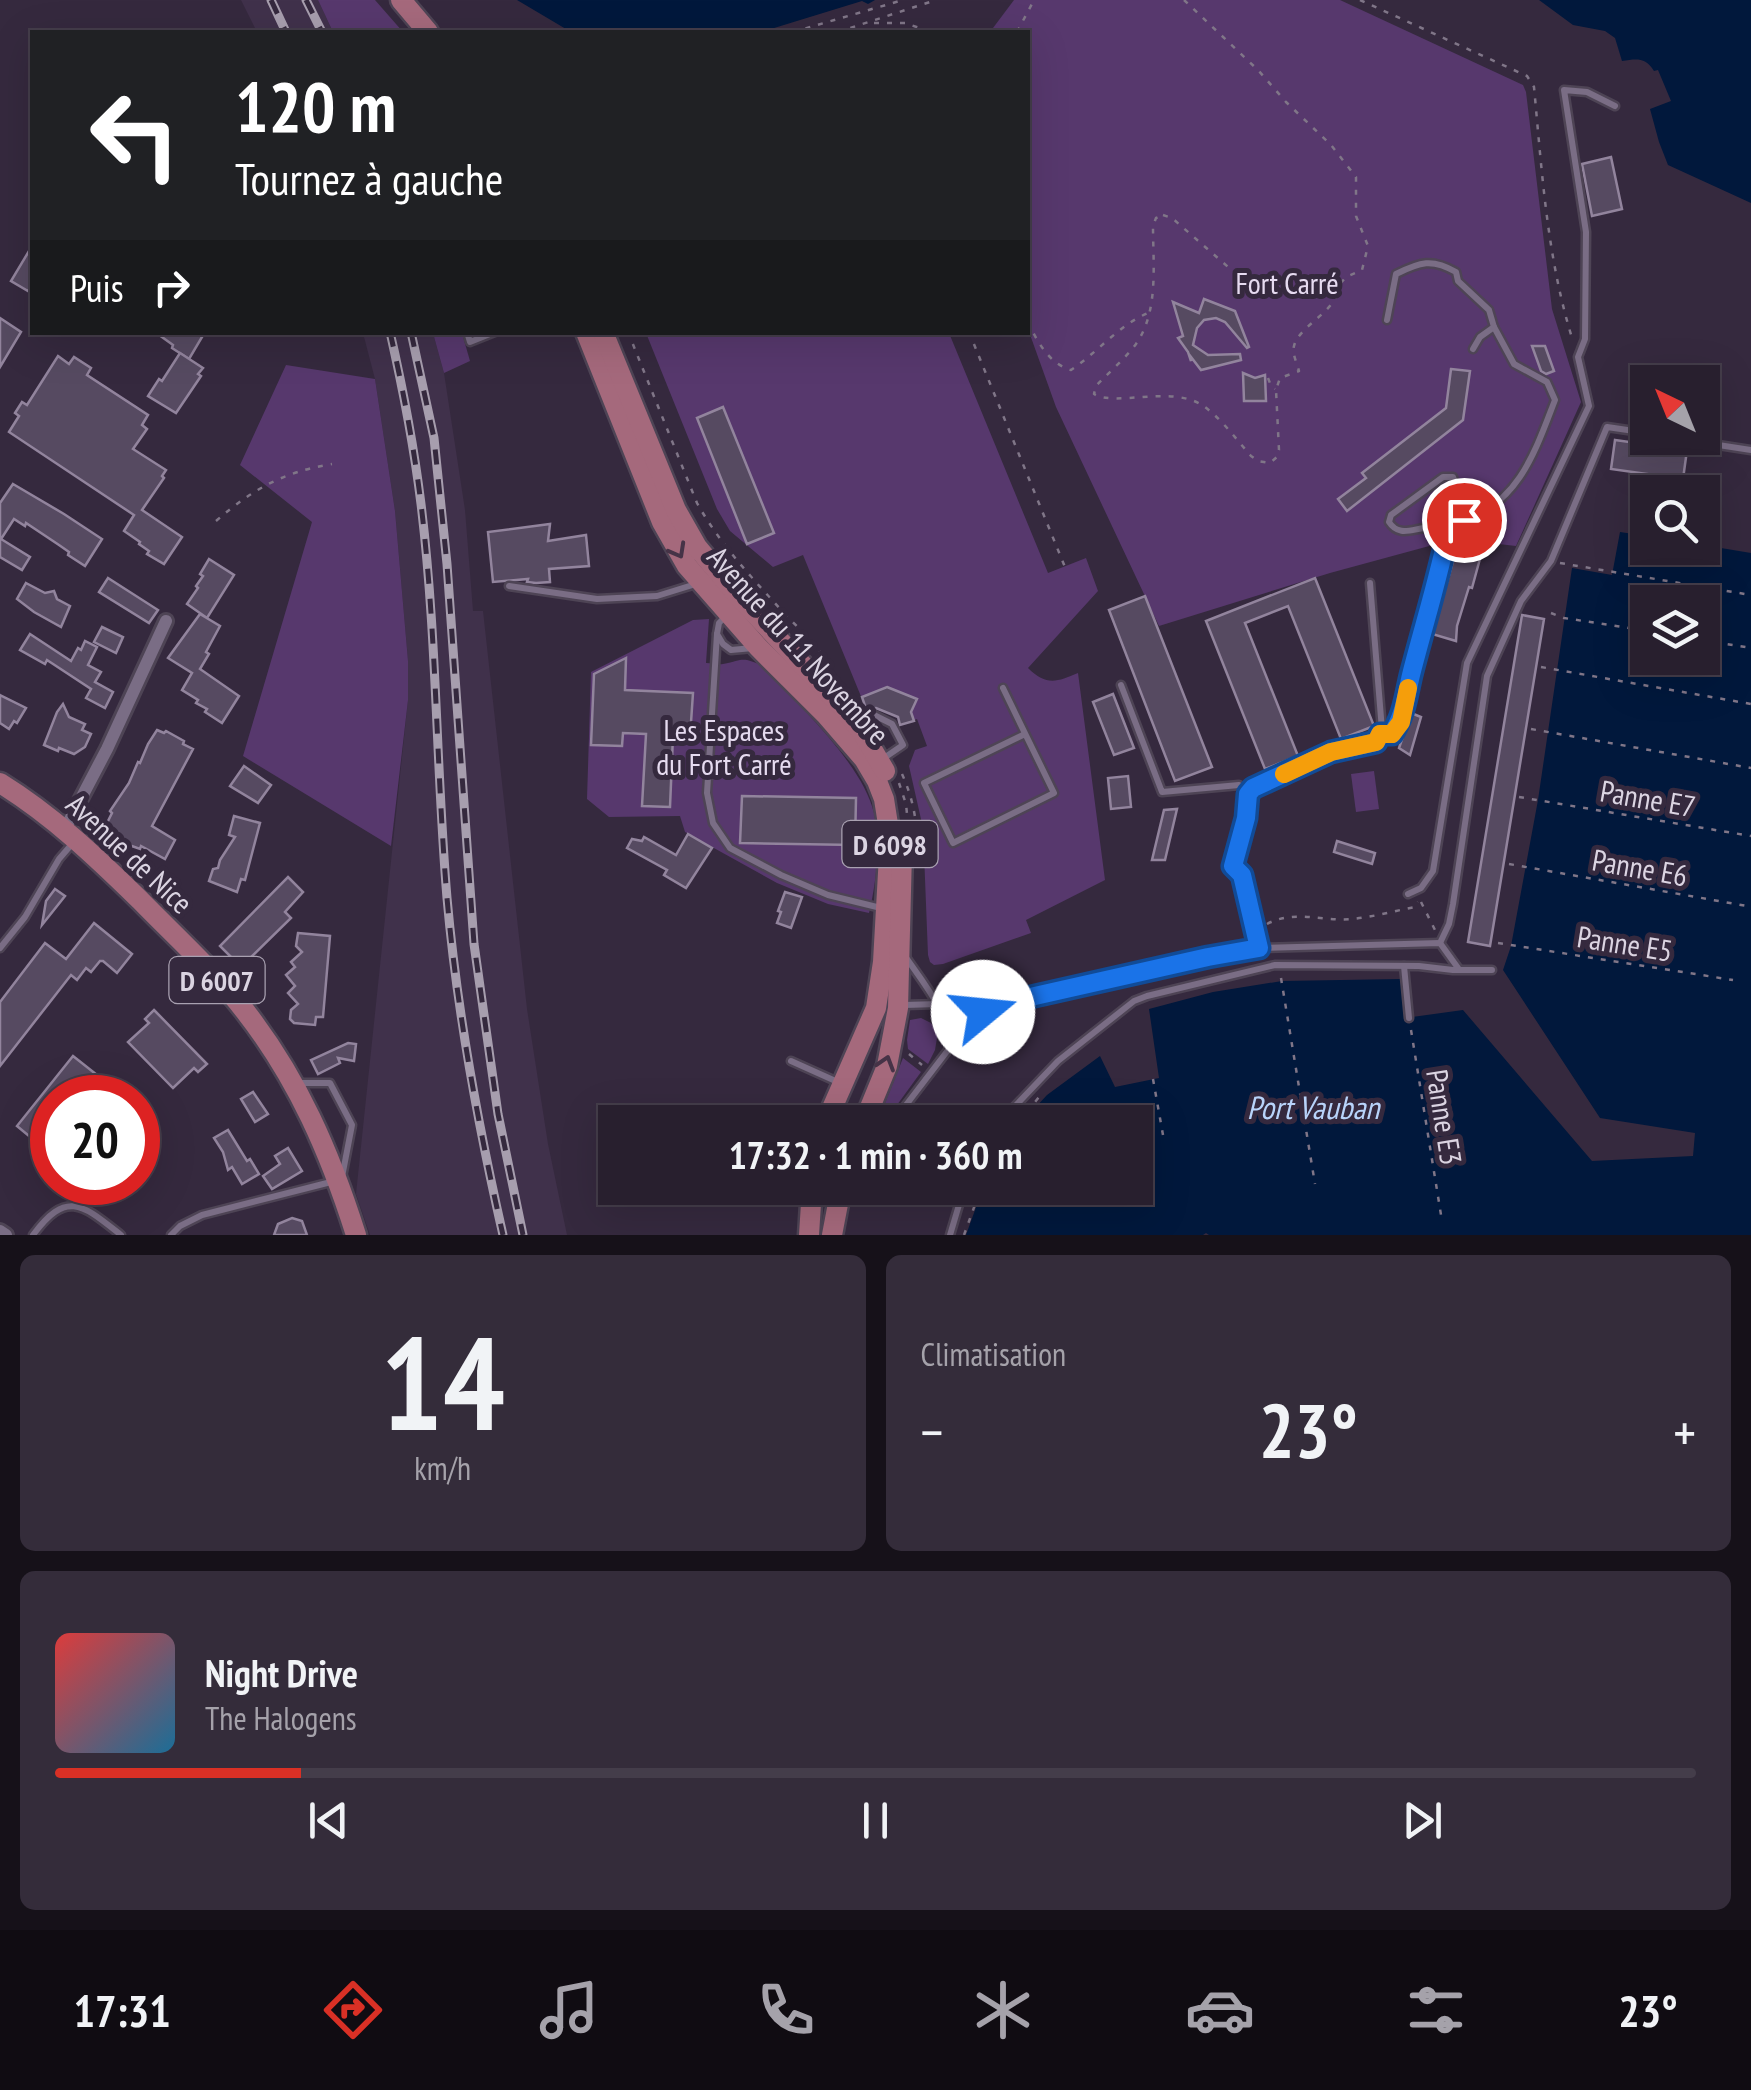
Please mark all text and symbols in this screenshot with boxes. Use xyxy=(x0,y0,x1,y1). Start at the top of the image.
text: 120 m xyxy=(235,61,396,151)
icon: left xyxy=(70,70,200,200)
text: Tournez à gauche xyxy=(235,149,503,207)
icon: right xyxy=(144,260,199,315)
text: Puis xyxy=(70,263,124,312)
park label: Fort Carré xyxy=(1235,263,1339,302)
north arrow xyxy=(1630,365,1720,455)
map controls xyxy=(1630,365,1720,675)
button: search xyxy=(1630,475,1720,565)
pin xyxy=(1422,478,1507,563)
icon: arrive xyxy=(1437,493,1492,548)
street label: Avenue du 11 Novembre xyxy=(700,538,898,752)
one-way arrow xyxy=(666,540,686,558)
button: layers xyxy=(1630,585,1720,675)
park label: Les Espaces du Fort Carré xyxy=(656,710,792,783)
street label: Panne E7 xyxy=(1597,770,1699,826)
street label: Avenue de Nice xyxy=(58,784,202,922)
road number: D 6098 xyxy=(842,821,938,867)
street label: Panne E6 xyxy=(1589,839,1691,895)
street label: Panne E5 xyxy=(1574,916,1676,970)
road number: D 6007 xyxy=(170,957,264,1003)
position arrow xyxy=(931,960,1035,1064)
one-way arrow xyxy=(875,1055,895,1072)
street label: Panne E3 xyxy=(1418,1066,1472,1168)
speed limit sign: 20 xyxy=(30,1075,160,1205)
water label: Port Vauban xyxy=(1247,1086,1381,1128)
text: 17:32 · 1 min · 360 m xyxy=(729,1130,1022,1179)
text: 14 xyxy=(381,1298,505,1466)
text: Climatisation xyxy=(921,1333,1066,1375)
text: 23° xyxy=(1259,1382,1358,1479)
text: − xyxy=(921,1396,943,1467)
text: + xyxy=(1673,1396,1696,1467)
text: km/h xyxy=(414,1447,471,1489)
text: Night Drive xyxy=(205,1648,358,1697)
text: The Halogens xyxy=(205,1697,357,1739)
icon: previous xyxy=(301,1793,356,1848)
icon: pause xyxy=(848,1793,903,1848)
icon: next xyxy=(1395,1793,1450,1848)
icon: directions xyxy=(318,1975,388,2045)
icon: music xyxy=(534,1975,604,2045)
icon: phone xyxy=(751,1975,821,2045)
icon: climate xyxy=(968,1975,1038,2045)
icon: car xyxy=(1185,1975,1255,2045)
icon: filters xyxy=(1401,1975,1471,2045)
text: 17:31 xyxy=(73,1981,171,2039)
text: 23° xyxy=(1618,1981,1678,2039)

